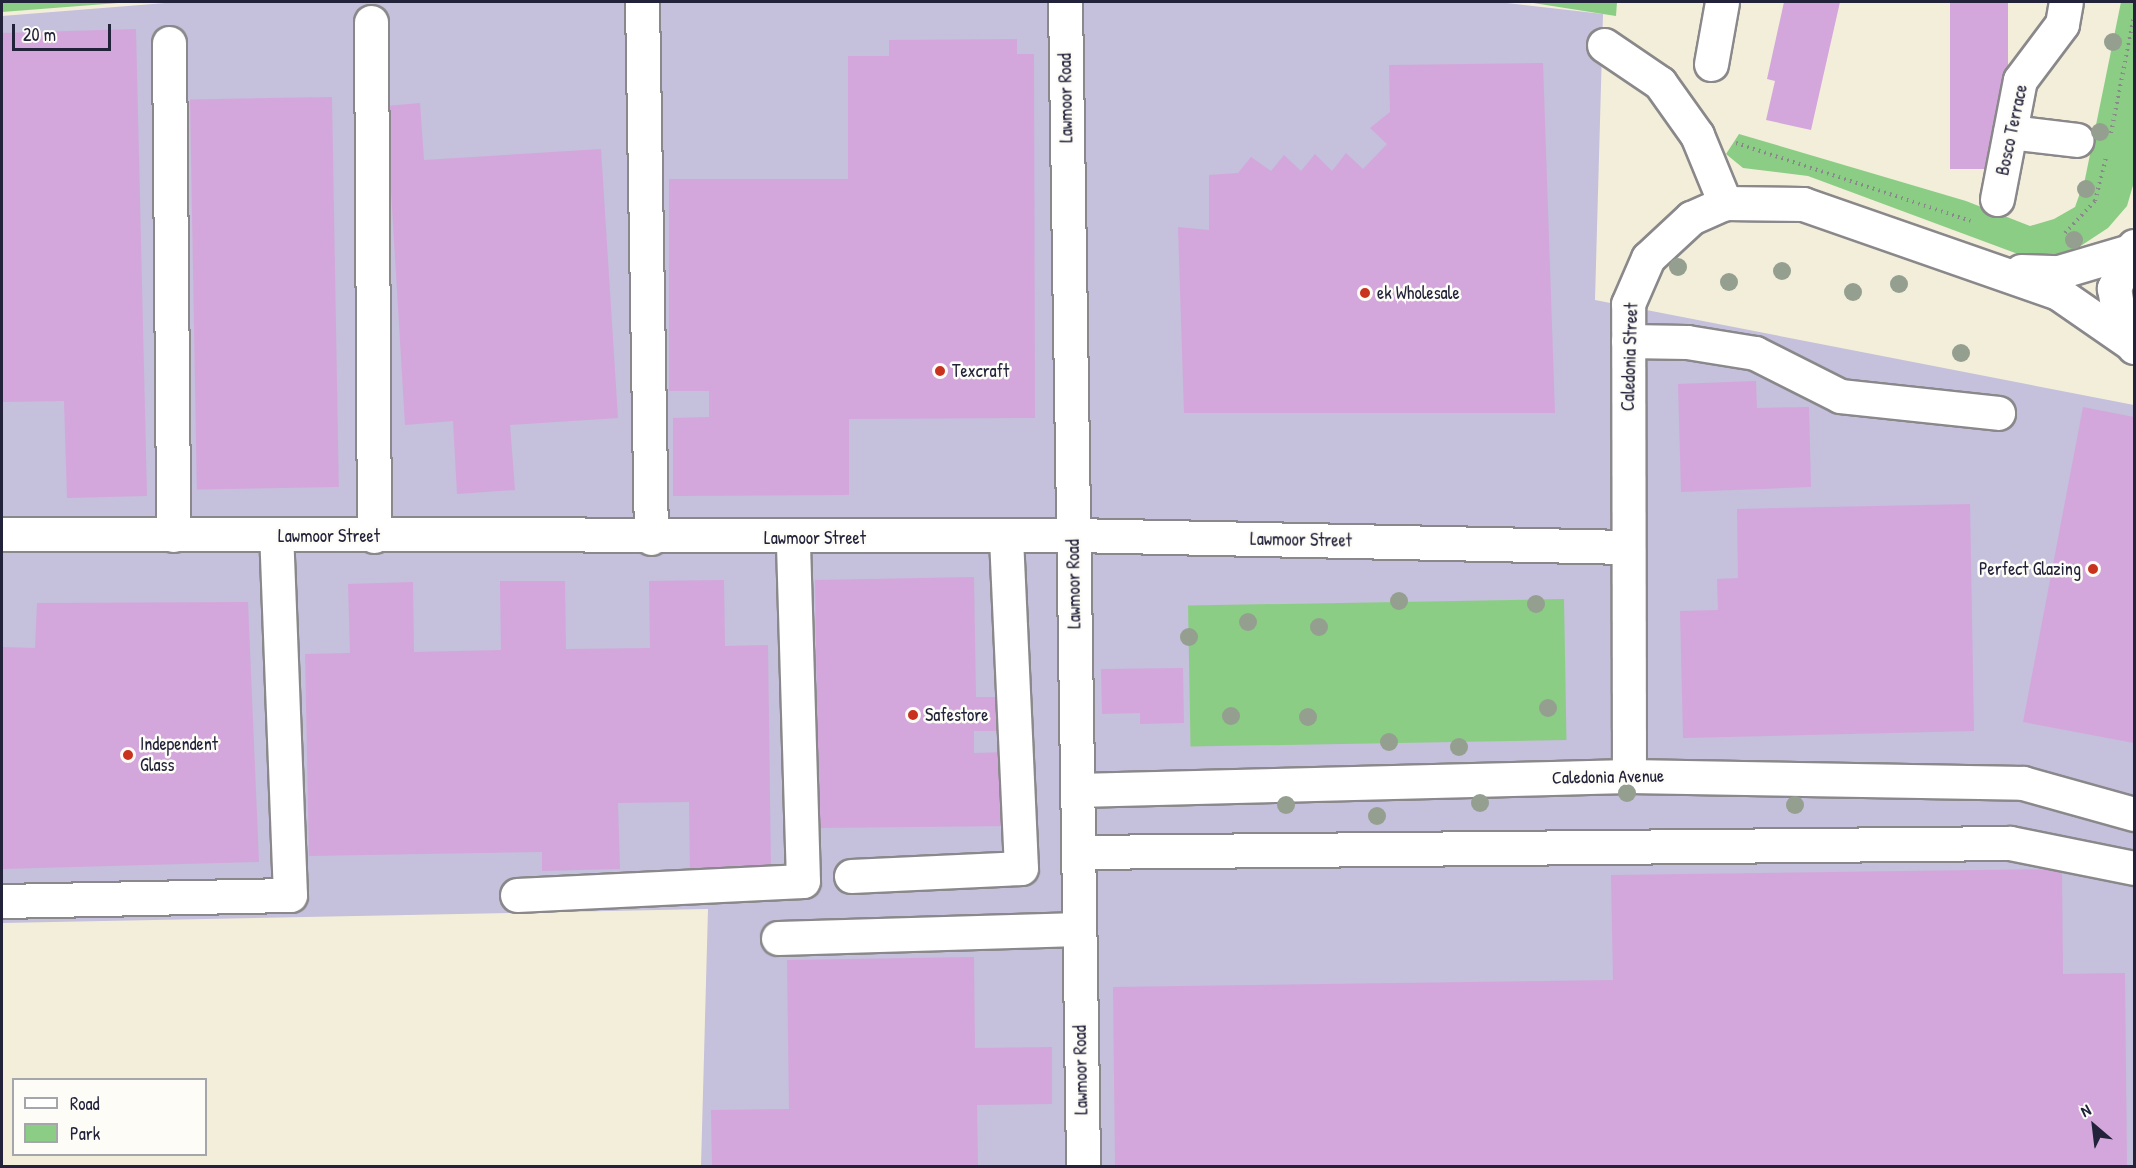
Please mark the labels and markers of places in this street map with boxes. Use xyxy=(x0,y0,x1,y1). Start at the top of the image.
place label: ek Wholesale xyxy=(1377,282,1460,304)
marker: ek Wholesale xyxy=(1358,286,1372,300)
place label: Texcraft xyxy=(952,360,1009,382)
marker: Texcraft xyxy=(933,364,947,378)
place label: Perfect Glazing xyxy=(1979,558,2081,580)
marker: Perfect Glazing xyxy=(2086,562,2100,576)
place label: Safestore xyxy=(925,704,988,726)
marker: Safestore xyxy=(906,708,920,722)
place label: Independent Glass xyxy=(140,734,218,777)
marker: Independent Glass xyxy=(121,748,135,762)

